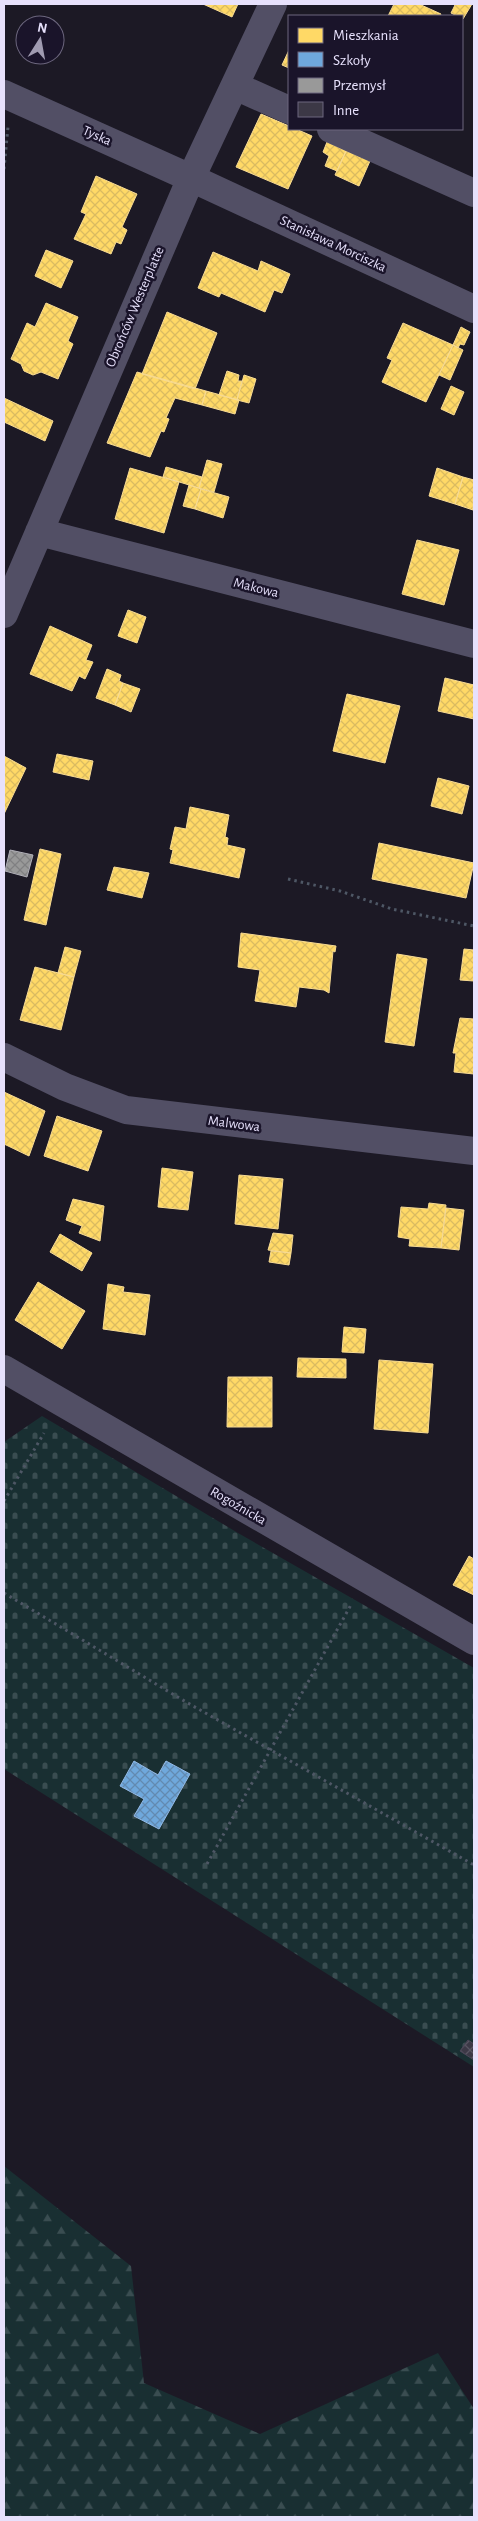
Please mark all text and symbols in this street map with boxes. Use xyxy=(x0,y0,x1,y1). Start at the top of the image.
north arrow xyxy=(15,15,65,65)
legend xyxy=(288,15,463,130)
text: N xyxy=(36,20,48,36)
text: Mieszkania xyxy=(333,28,399,43)
text: Szkoły xyxy=(333,53,371,68)
text: Przemysł xyxy=(333,78,386,93)
text: Inne xyxy=(333,103,359,118)
street label: Tyska xyxy=(81,124,114,149)
street label: Stanisława Morciszka xyxy=(278,213,389,275)
street label: Obrońców Westerplatte xyxy=(103,245,167,369)
street label: Makowa xyxy=(232,576,280,600)
street label: Malwowa xyxy=(207,1114,261,1134)
street label: Rogoźnicka xyxy=(208,1484,269,1528)

